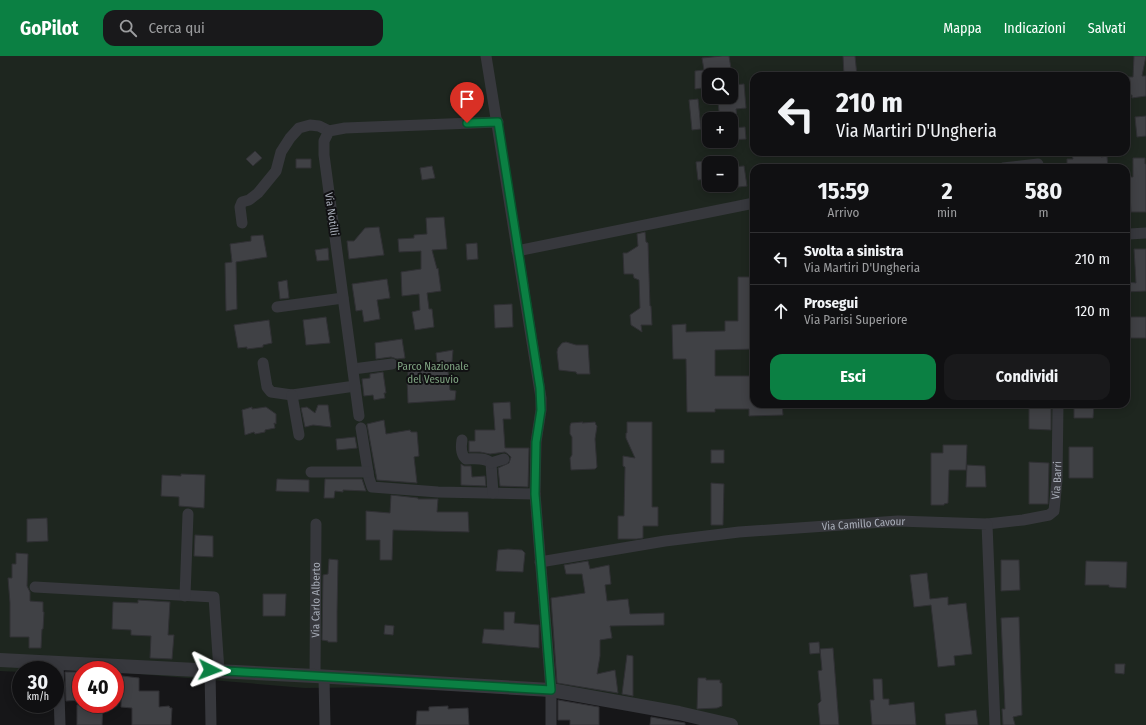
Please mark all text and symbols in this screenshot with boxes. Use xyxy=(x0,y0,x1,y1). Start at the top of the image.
search box xyxy=(103,10,383,46)
text: GoPilot xyxy=(20,17,79,40)
icon: search xyxy=(117,17,139,39)
text: Cerca qui xyxy=(149,19,205,37)
text: Mappa xyxy=(943,20,982,37)
text: Indicazioni xyxy=(1004,20,1066,37)
text: Salvati xyxy=(1088,20,1126,37)
map controls xyxy=(702,68,738,192)
button: search xyxy=(702,68,738,104)
pin xyxy=(450,82,484,123)
text: 210 m xyxy=(836,86,903,119)
icon: arrive xyxy=(456,88,478,110)
icon: left xyxy=(770,88,822,140)
button: + xyxy=(702,112,738,148)
text: Via Martiri D'Ungheria xyxy=(836,120,997,142)
button: − xyxy=(702,156,738,192)
text: 15:59 xyxy=(818,177,869,205)
text: 2 xyxy=(941,177,953,205)
text: 580 xyxy=(1025,177,1062,205)
street label: Via Notilli xyxy=(322,191,341,237)
text: Arrivo xyxy=(828,205,859,220)
text: min xyxy=(937,205,957,220)
text: m xyxy=(1038,205,1048,220)
text: Svolta a sinistra xyxy=(804,242,904,260)
icon: left xyxy=(770,248,792,270)
text: 210 m xyxy=(1075,250,1110,268)
text: Via Martiri D'Ungheria xyxy=(804,260,920,275)
text: Prosegui xyxy=(804,294,858,312)
icon: ahead xyxy=(770,300,792,322)
text: 120 m xyxy=(1075,302,1110,320)
text: Via Parisi Superiore xyxy=(804,312,907,327)
button: Esci xyxy=(770,354,936,400)
button: Condividi xyxy=(944,354,1110,400)
park label: Parco Nazionale del Vesuvio xyxy=(397,360,469,386)
street label: Via Barri xyxy=(1049,461,1064,500)
street label: Via Camillo Cavour xyxy=(821,515,905,533)
street label: Via Carlo Alberto xyxy=(309,562,323,638)
position arrow xyxy=(189,649,231,691)
speed limit sign: 40 xyxy=(72,661,124,713)
text: 30 xyxy=(28,670,48,694)
text: km/h xyxy=(27,691,49,703)

